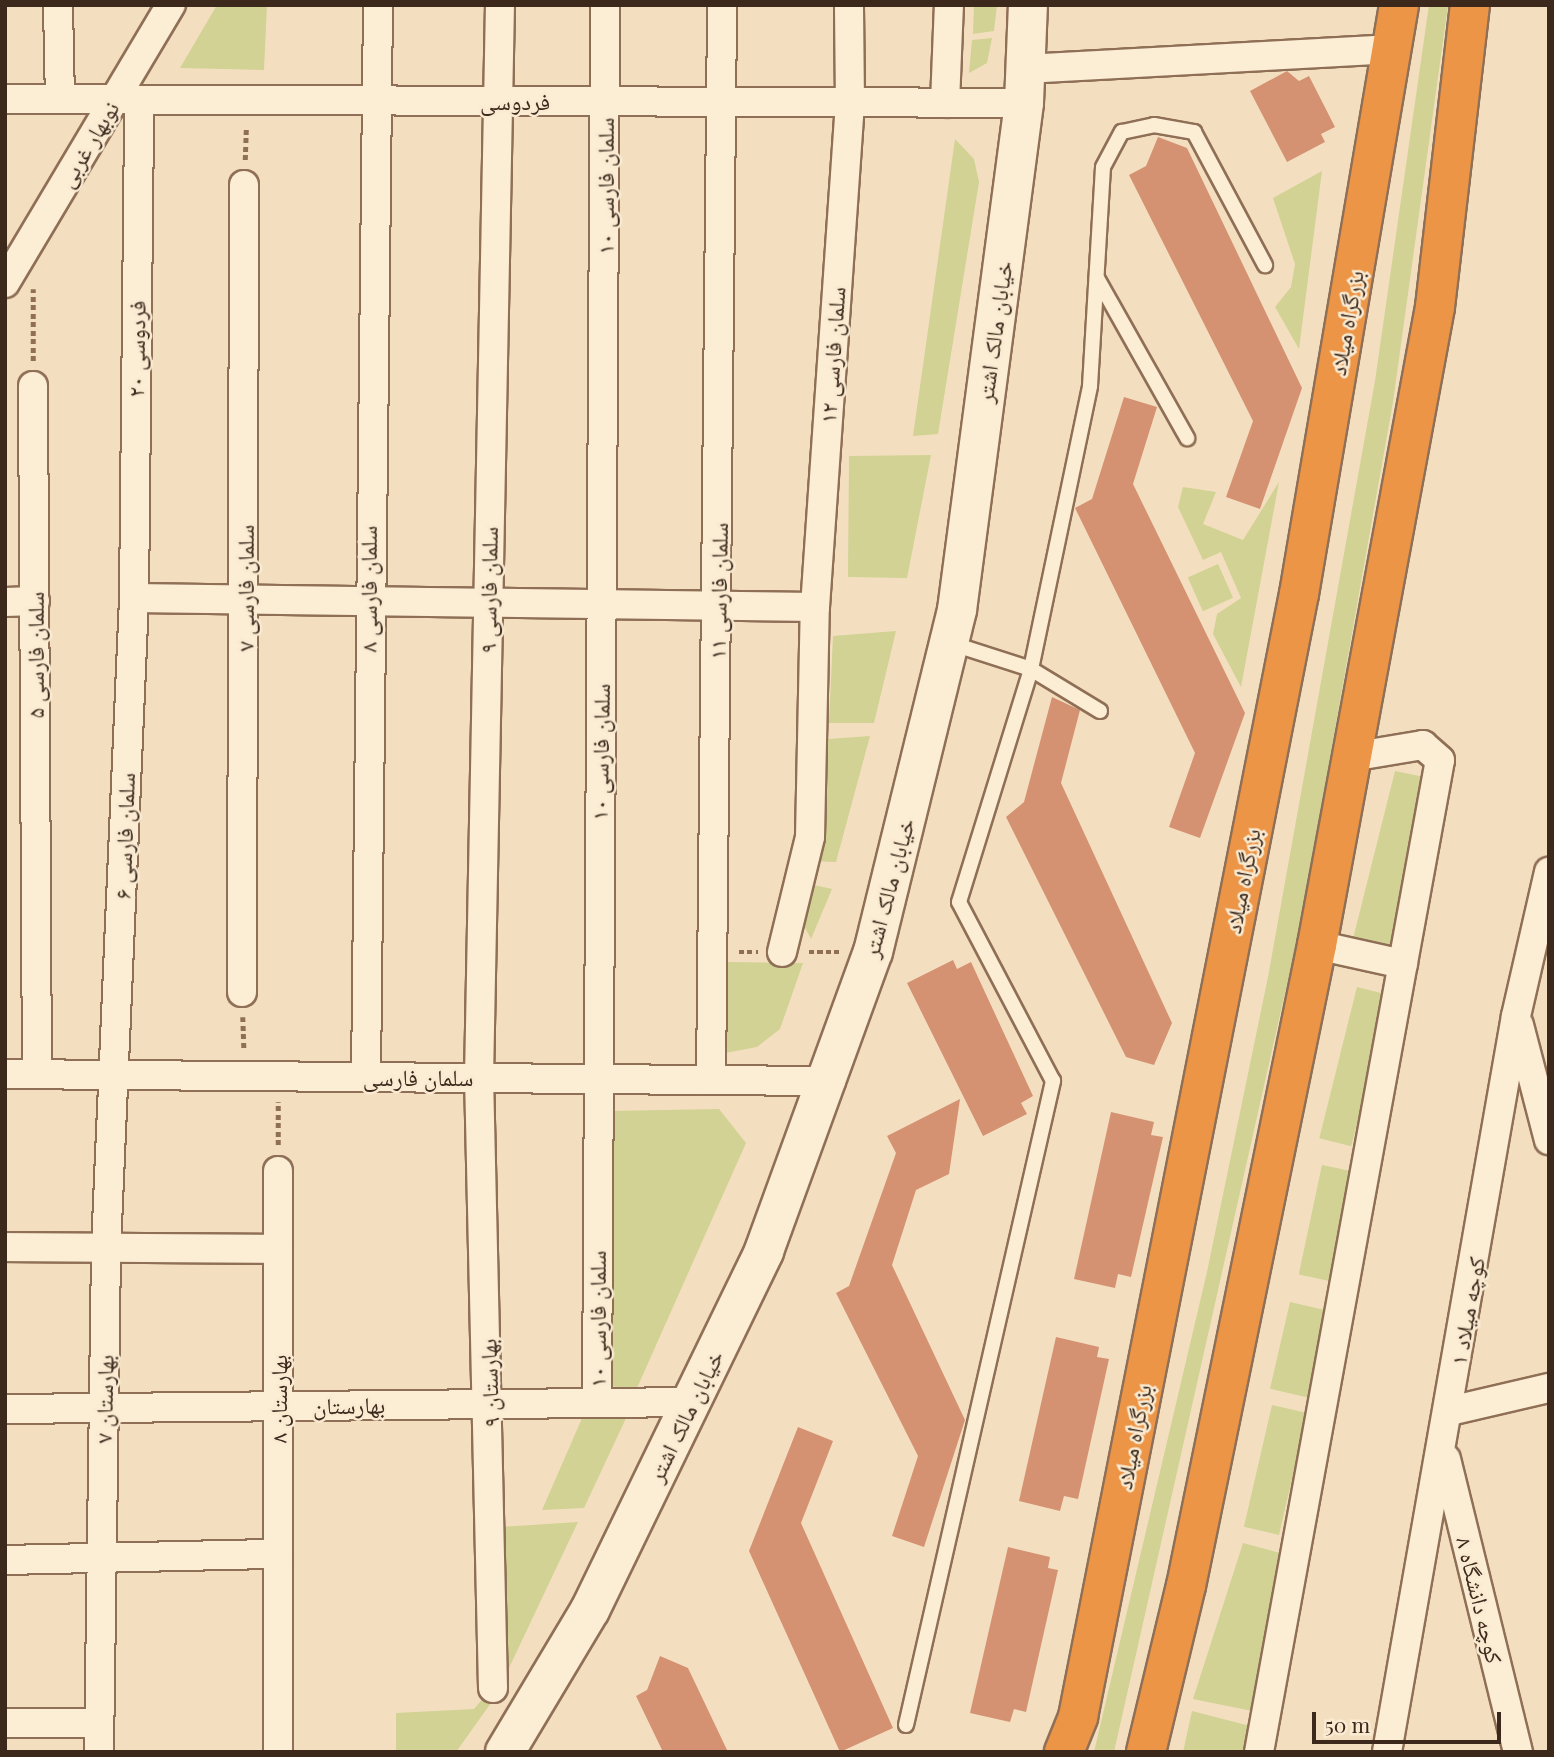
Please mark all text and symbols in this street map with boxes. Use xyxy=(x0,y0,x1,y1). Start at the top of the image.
street label: فردوسی xyxy=(480,87,550,115)
street label: نوبهار غربی xyxy=(52,96,124,192)
street label: سلمان فارسی ۱۰ xyxy=(591,118,619,254)
street label: خیابان مالک اشتر xyxy=(970,259,1018,405)
street label: بزرگراه میلاد xyxy=(1323,268,1369,378)
street label: سلمان فارسی ۱۲ xyxy=(813,286,851,424)
street label: فردوسی ۲۰ xyxy=(121,300,151,398)
street label: سلمان فارسی ۱۱ xyxy=(703,522,733,660)
street label: سلمان فارسی ۷ xyxy=(231,525,259,651)
street label: سلمان فارسی ۸ xyxy=(354,526,382,652)
street label: سلمان فارسی ۹ xyxy=(473,526,503,654)
street label: سلمان فارسی ۵ xyxy=(21,592,49,718)
street label: سلمان فارسی ۱۰ xyxy=(585,683,615,821)
street label: سلمان فارسی ۶ xyxy=(108,772,140,900)
street label: خیابان مالک اشتر xyxy=(856,815,920,961)
street label: بزرگراه میلاد xyxy=(1218,826,1266,936)
street label: سلمان فارسی xyxy=(363,1063,473,1091)
street label: سلمان فارسی ۱۰ xyxy=(583,1251,611,1387)
street label: کوچه میلاد ۱ xyxy=(1444,1255,1490,1367)
street label: بهارستان ۹ xyxy=(474,1338,504,1428)
street label: خیابان مالک اشتر xyxy=(641,1346,729,1486)
street label: بهارستان ۷ xyxy=(89,1354,119,1444)
street label: بهارستان ۸ xyxy=(264,1355,292,1443)
street label: بزرگراه میلاد xyxy=(1109,1382,1157,1492)
street label: بهارستان xyxy=(313,1391,385,1419)
street label: کوچه دانشگاه ۸ xyxy=(1451,1534,1509,1666)
scale bar xyxy=(1316,1698,1505,1742)
text: 50 m xyxy=(1325,1710,1370,1738)

